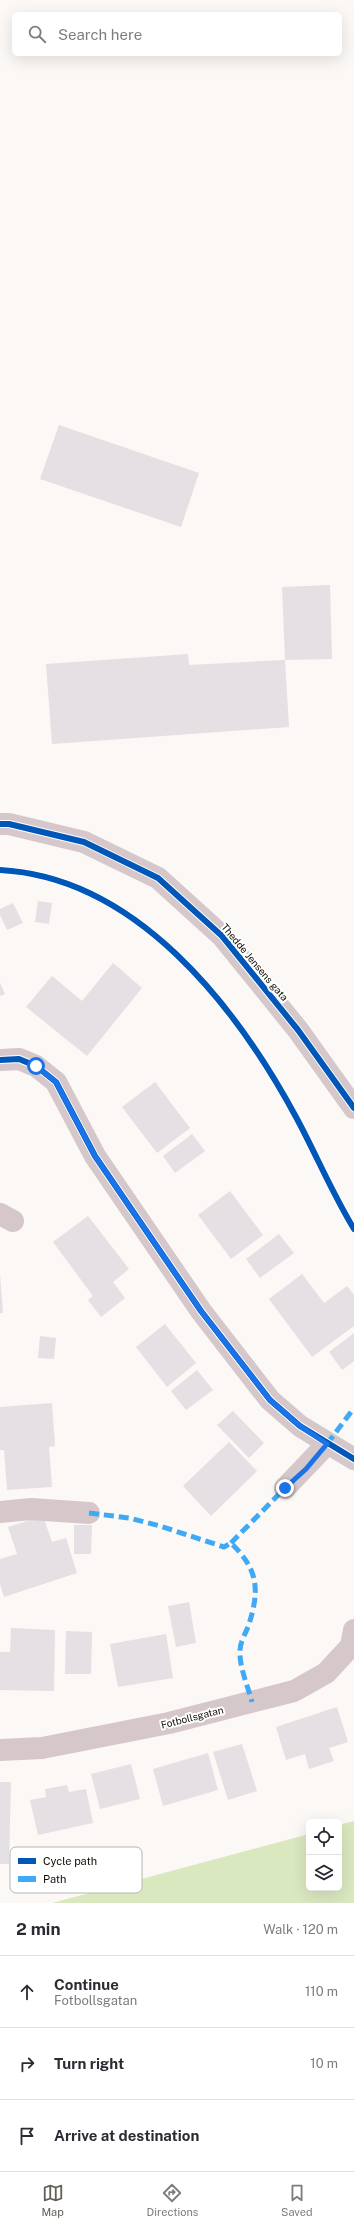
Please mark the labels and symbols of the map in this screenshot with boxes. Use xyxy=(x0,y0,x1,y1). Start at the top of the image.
street label: Thedde Jensens gata xyxy=(219,921,291,1003)
route start xyxy=(27,1057,45,1075)
route end xyxy=(276,1479,294,1497)
street label: Fotbollsgatan xyxy=(159,1703,225,1731)
legend xyxy=(10,1847,142,1893)
text: Cycle path xyxy=(43,1855,97,1867)
text: Path xyxy=(43,1873,66,1885)

